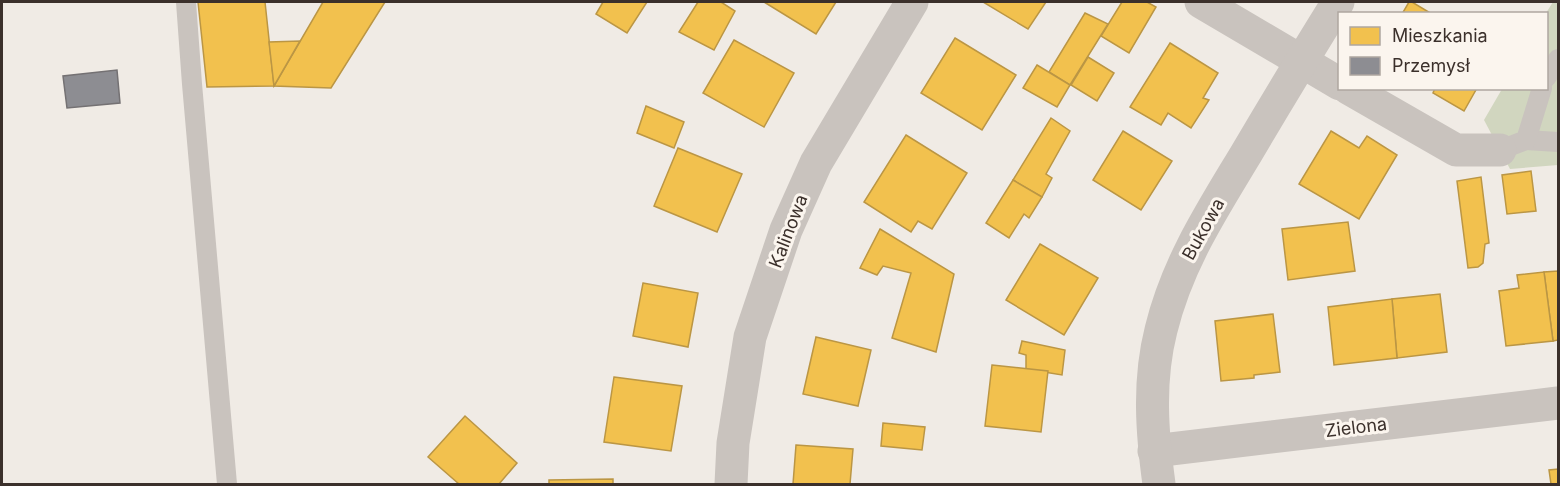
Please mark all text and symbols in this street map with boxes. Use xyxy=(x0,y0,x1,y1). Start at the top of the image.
legend xyxy=(1338,12,1548,90)
text: Mieszkania xyxy=(1392,25,1488,46)
text: Przemysł xyxy=(1392,55,1471,76)
street label: Kalinowa xyxy=(764,191,812,271)
street label: Bukowa xyxy=(1178,195,1228,263)
street label: Zielona xyxy=(1324,413,1388,441)

